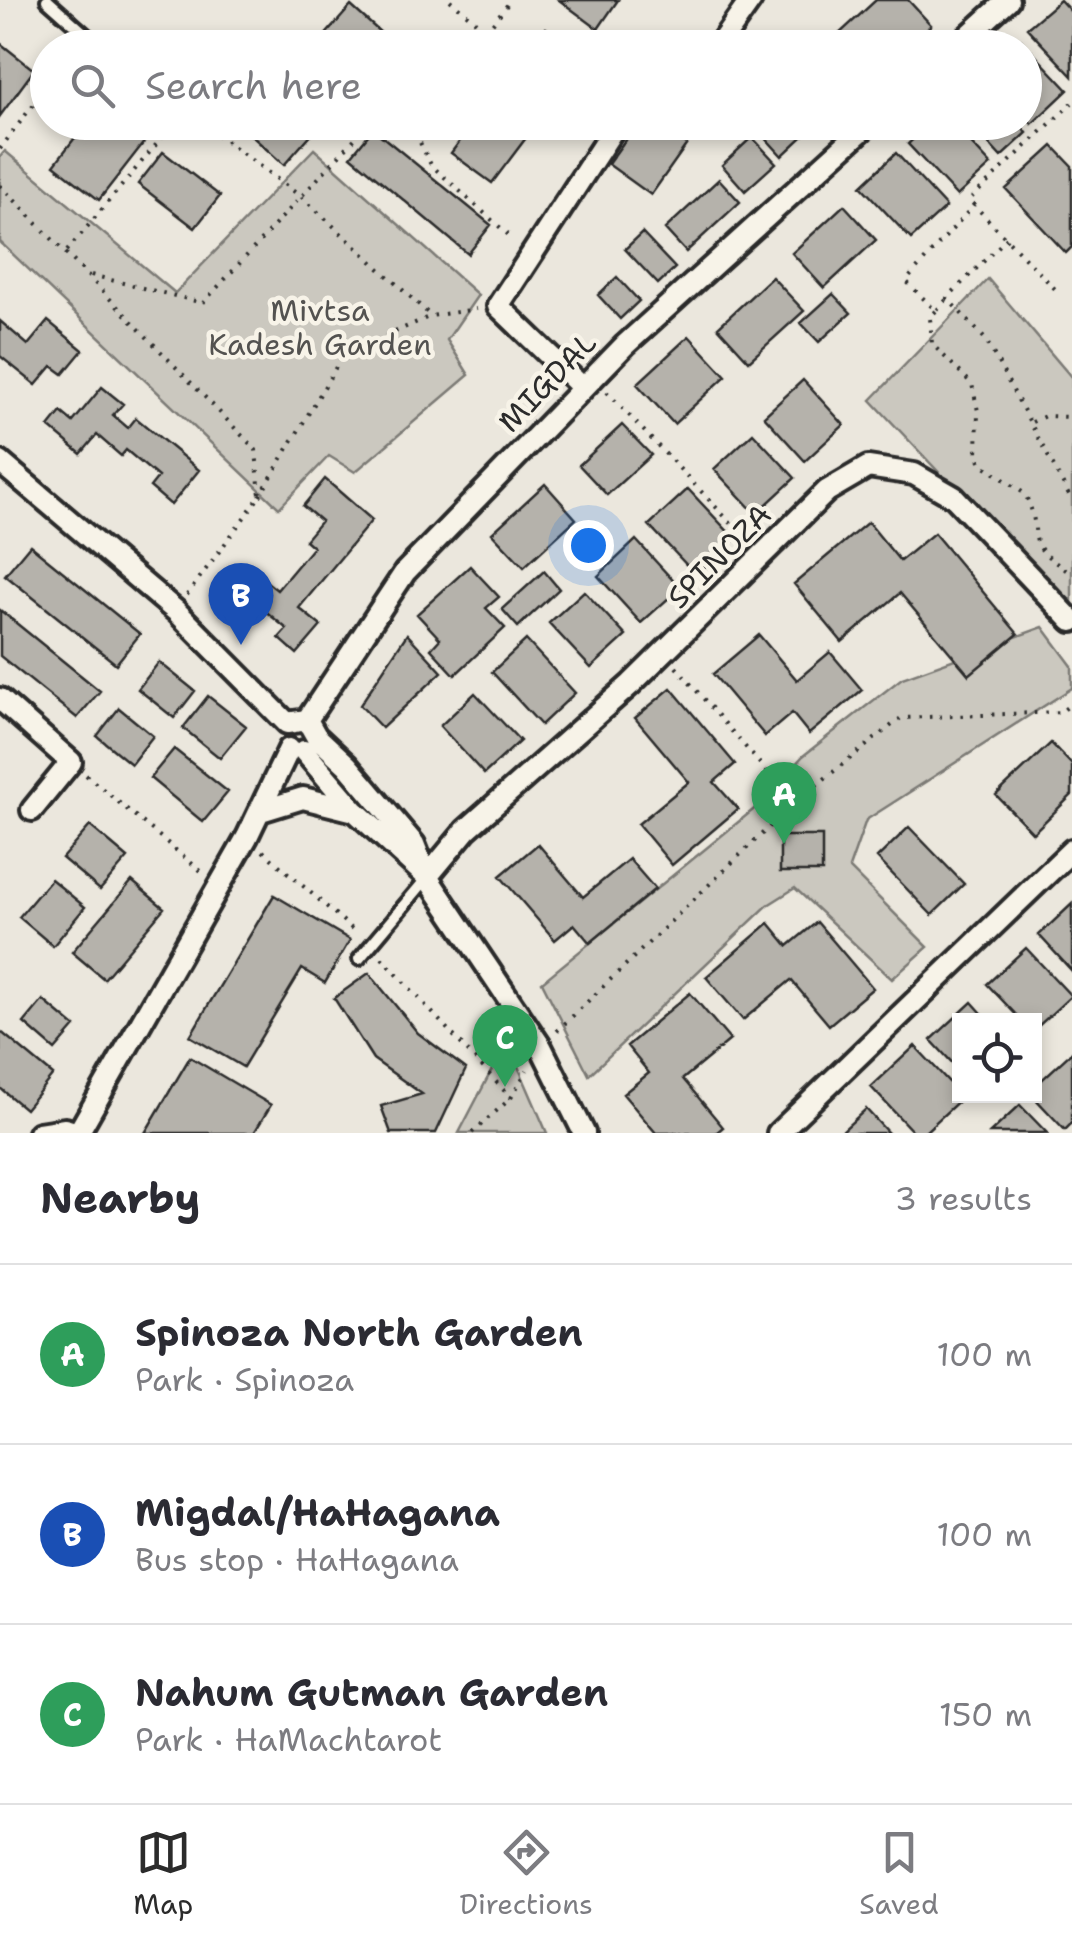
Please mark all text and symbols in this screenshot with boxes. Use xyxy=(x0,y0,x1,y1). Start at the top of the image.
search box xyxy=(30,30,1042,140)
icon: search xyxy=(65,58,120,113)
text: Search here xyxy=(145,60,362,111)
park label: Mivtsa Kadesh Garden xyxy=(208,290,432,365)
street label: MIGDAL xyxy=(489,323,605,441)
street label: SPINOZA xyxy=(658,495,780,617)
your location xyxy=(563,520,614,571)
pin: B xyxy=(208,562,274,645)
pin: A xyxy=(752,762,816,844)
pin: C xyxy=(472,1004,538,1087)
map controls xyxy=(952,1013,1042,1103)
button: locate xyxy=(952,1013,1042,1103)
text: Nearby xyxy=(40,1170,200,1226)
text: 3 results xyxy=(895,1177,1032,1220)
text: Spinoza North Garden xyxy=(135,1307,583,1358)
text: A xyxy=(60,1333,85,1376)
text: 100 m xyxy=(936,1333,1032,1376)
text: Park · Spinoza xyxy=(135,1358,354,1401)
text: Migdal/HaHagana xyxy=(135,1487,500,1538)
text: B xyxy=(63,1513,82,1556)
text: 100 m xyxy=(936,1513,1032,1556)
text: Bus stop · HaHagana xyxy=(135,1538,459,1581)
text: Nahum Gutman Garden xyxy=(135,1667,608,1718)
text: C xyxy=(63,1693,82,1736)
text: 150 m xyxy=(939,1693,1032,1736)
text: Park · HaMachtarot xyxy=(135,1718,442,1761)
tab: Map xyxy=(133,1825,193,1923)
tab: Directions xyxy=(460,1825,593,1923)
tab: Saved xyxy=(859,1825,939,1923)

